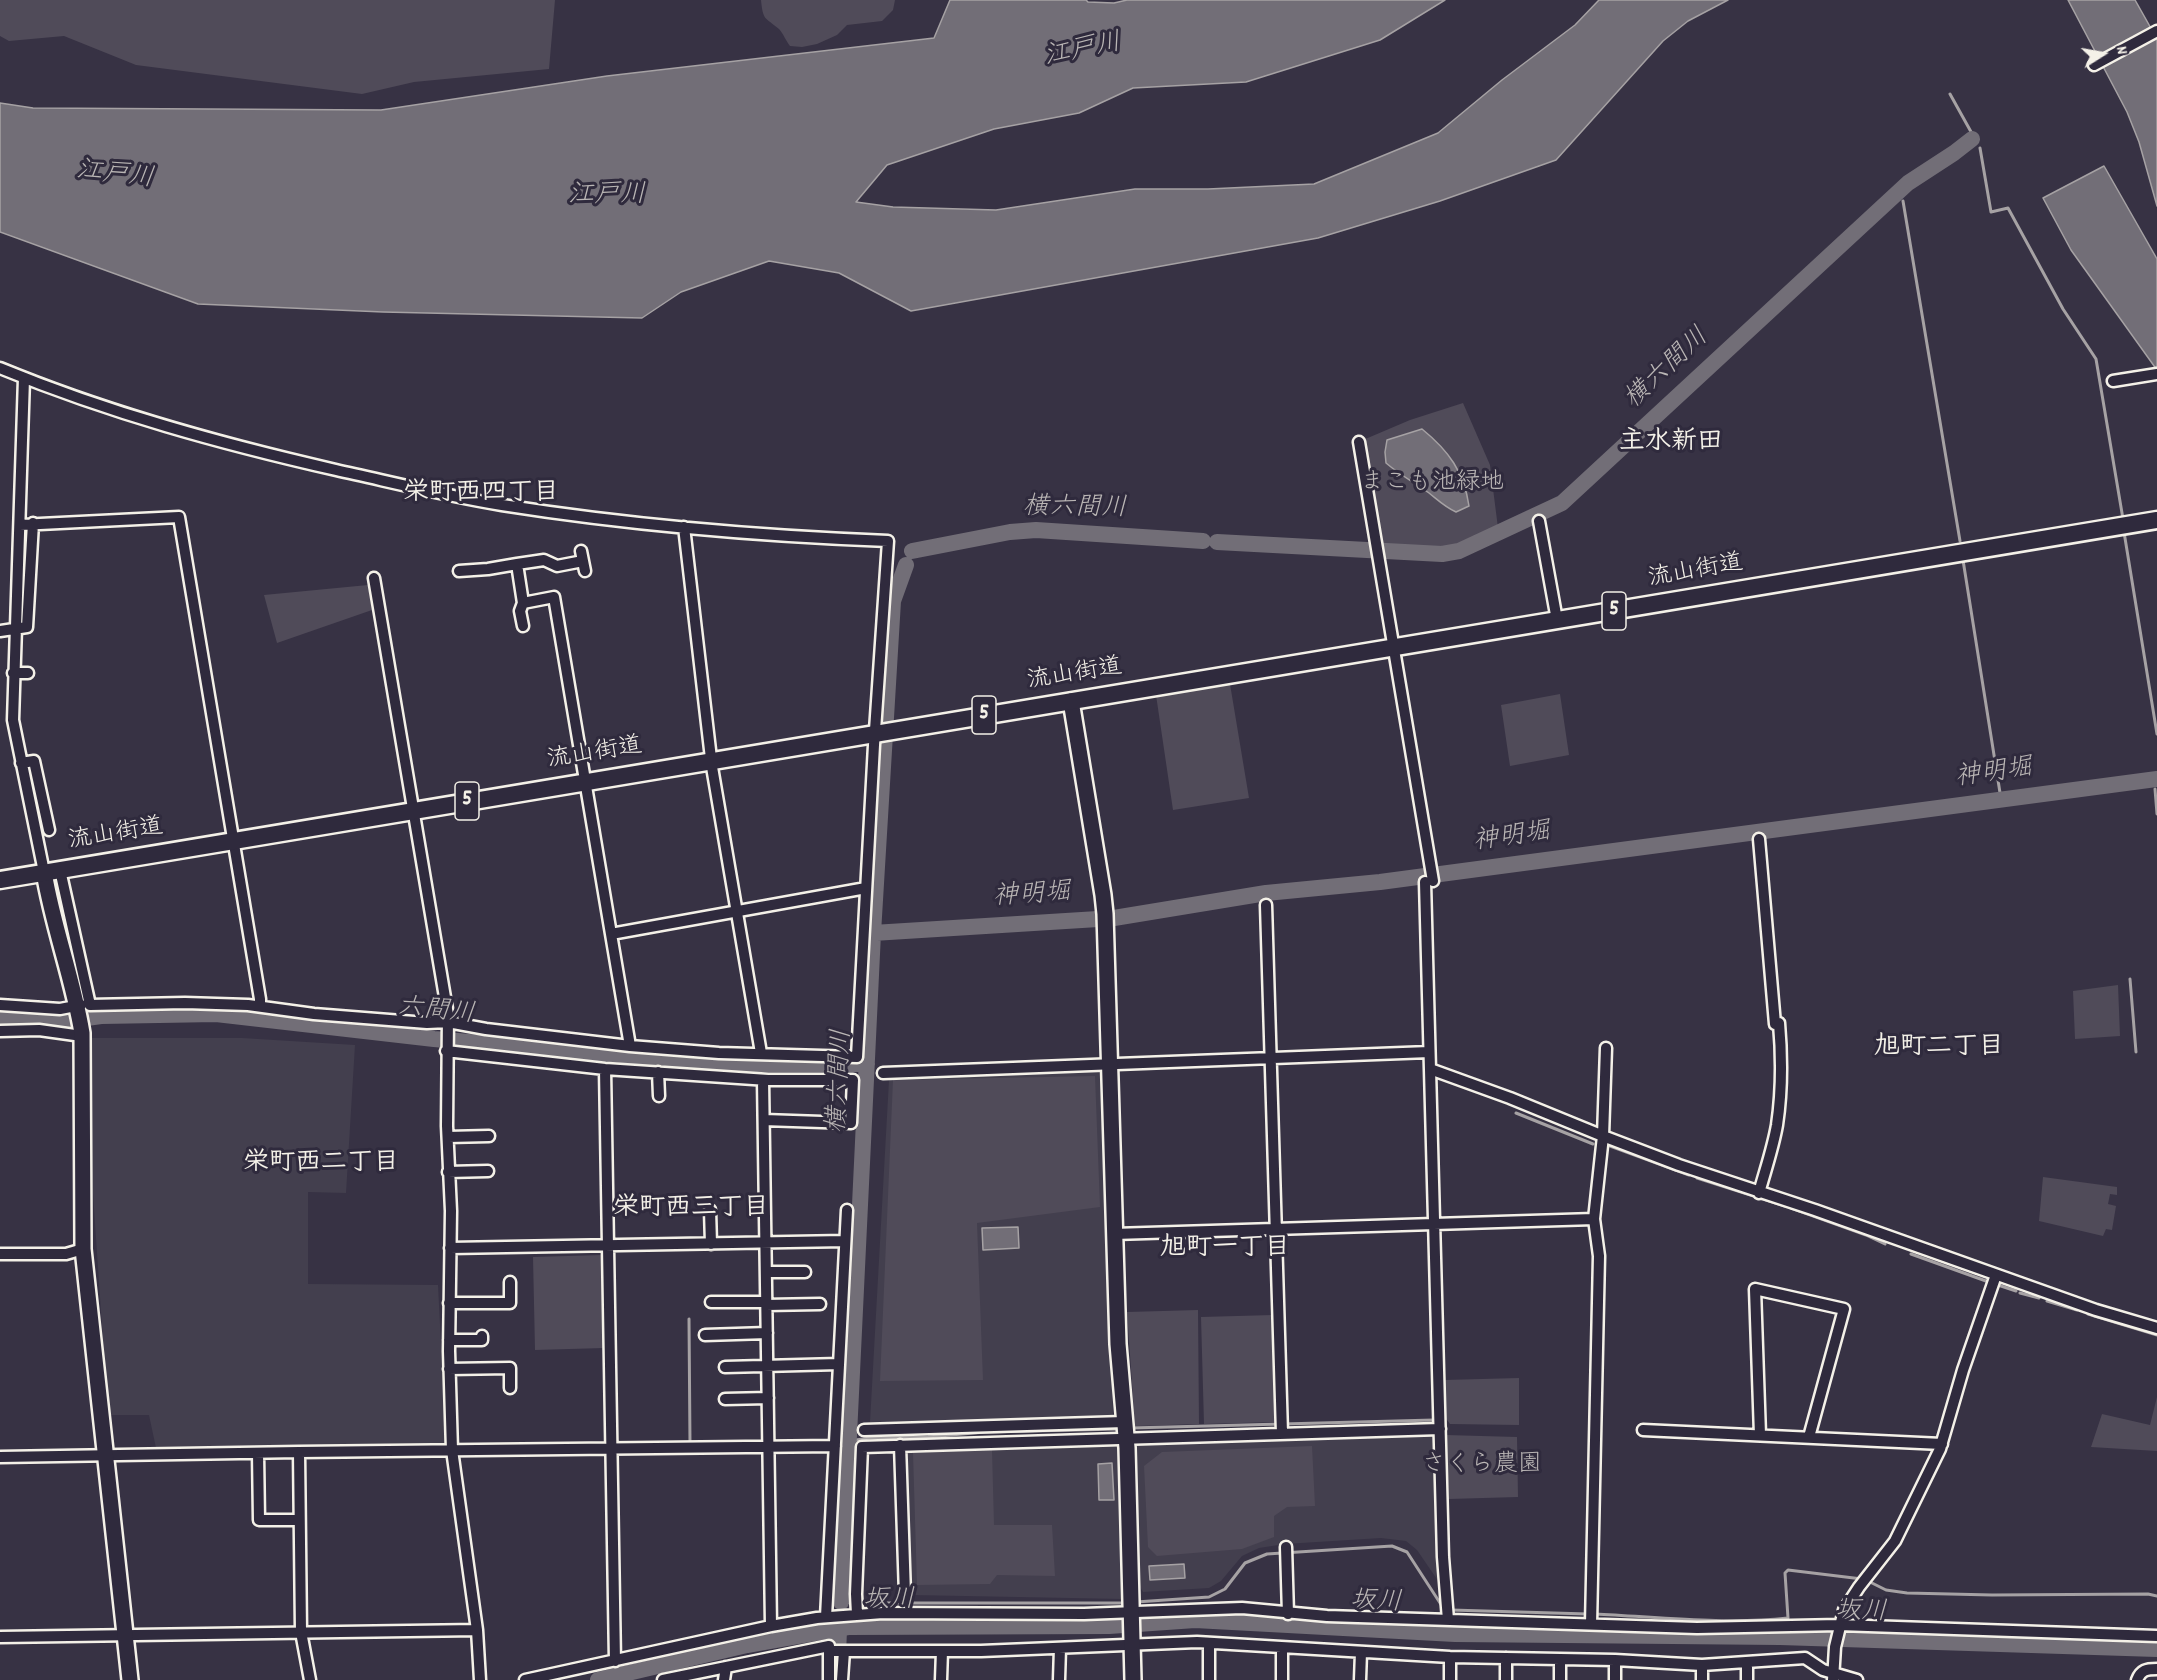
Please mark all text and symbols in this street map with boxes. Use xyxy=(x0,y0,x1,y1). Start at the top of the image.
north arrow xyxy=(2073,24,2133,84)
water label: 江戸川 xyxy=(1042,29,1124,75)
text: N xyxy=(2109,44,2133,57)
water label: 江戸川 xyxy=(74,157,156,197)
water label: 江戸川 xyxy=(568,181,646,213)
water label: 横六間川 xyxy=(1619,323,1717,417)
district label: 主水新田 xyxy=(1619,428,1723,460)
park label: まこも池緑地 xyxy=(1360,471,1504,499)
district label: 栄町西四丁目 xyxy=(403,479,559,511)
water label: 横六間川 xyxy=(1023,493,1127,527)
street label: 流山街道 xyxy=(1646,550,1746,596)
road number: 5 xyxy=(1602,592,1626,630)
street label: 流山街道 xyxy=(1025,654,1125,698)
road number: 5 xyxy=(972,696,996,734)
street label: 流山街道 xyxy=(545,733,645,777)
water label: 神明堀 xyxy=(1953,754,2035,796)
road number: 5 xyxy=(455,782,479,820)
street label: 流山街道 xyxy=(66,814,166,858)
water label: 神明堀 xyxy=(1471,818,1553,860)
water label: 神明堀 xyxy=(992,879,1072,915)
water label: 六間川 xyxy=(396,993,476,1033)
water label: 横六間川 xyxy=(824,1028,860,1134)
district label: 旭町二丁目 xyxy=(1874,1033,2004,1065)
district label: 栄町西二丁目 xyxy=(243,1149,399,1181)
district label: 栄町西三丁目 xyxy=(613,1194,769,1226)
district label: 旭町一丁目 xyxy=(1160,1234,1290,1266)
park label: さくら農園 xyxy=(1422,1453,1542,1481)
water label: 坂川 xyxy=(863,1586,915,1618)
water label: 坂川 xyxy=(1349,1587,1403,1621)
water label: 坂川 xyxy=(1834,1598,1888,1630)

